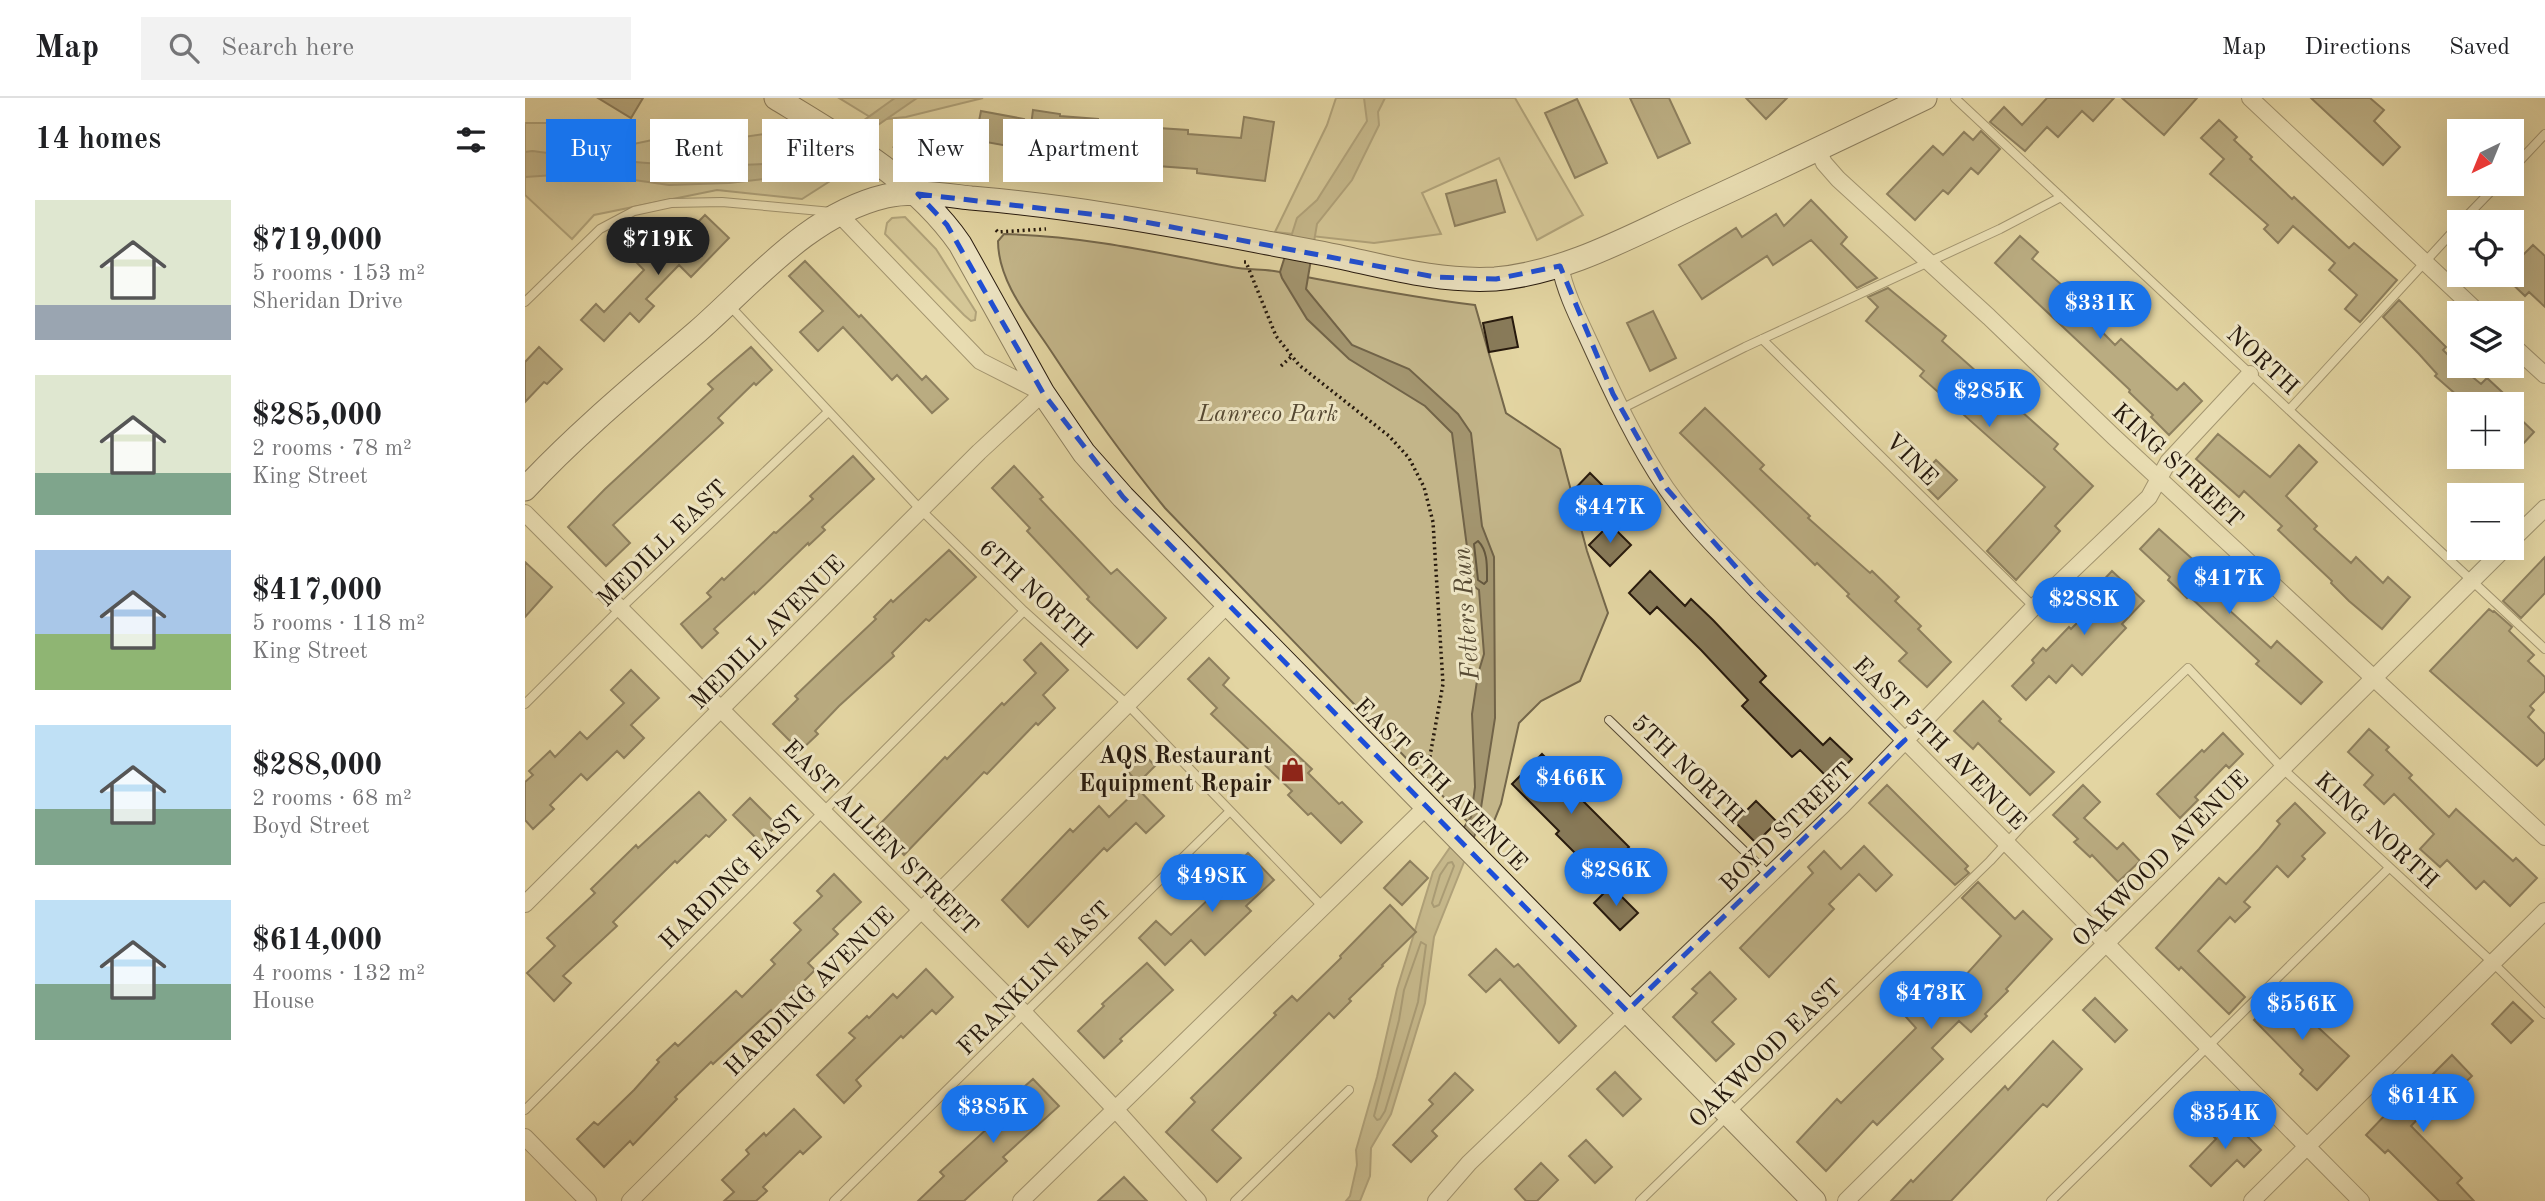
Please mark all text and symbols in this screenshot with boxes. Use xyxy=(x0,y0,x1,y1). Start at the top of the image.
search box xyxy=(141,17,631,80)
icon: search xyxy=(165,29,203,67)
text: Map xyxy=(35,32,99,65)
text: Search here xyxy=(221,35,354,61)
text: Map xyxy=(2222,36,2266,60)
text: Directions xyxy=(2304,36,2411,60)
text: Saved xyxy=(2449,36,2510,60)
chip: Buy xyxy=(546,119,636,182)
chip: Rent xyxy=(650,119,748,182)
chip: Filters xyxy=(762,119,879,182)
chip: New xyxy=(893,119,989,182)
chip: Apartment xyxy=(1003,119,1163,182)
north arrow xyxy=(2447,119,2523,196)
map controls xyxy=(2447,119,2524,560)
icon: filters xyxy=(452,121,490,159)
text: 14 homes xyxy=(35,125,161,155)
button: locate xyxy=(2447,210,2524,287)
pin: $719K xyxy=(609,218,707,277)
text: $719,000 xyxy=(252,226,382,256)
icon: home xyxy=(91,228,175,312)
text: $719K xyxy=(622,228,694,251)
text: 5 rooms · 153 m² xyxy=(252,262,425,285)
pin: $331K xyxy=(2051,282,2149,341)
text: Sheridan Drive xyxy=(252,290,402,313)
text: $331K xyxy=(2064,292,2136,315)
button: layers xyxy=(2447,301,2524,378)
street label: NORTH xyxy=(2221,323,2302,400)
pin: $285K xyxy=(1940,370,2038,429)
text: $285K xyxy=(1953,380,2025,403)
button: + xyxy=(2447,392,2524,469)
street label: KING STREET xyxy=(2106,400,2247,533)
text: $285,000 xyxy=(252,401,382,431)
icon: home xyxy=(91,403,175,487)
park label: Lanreco Park xyxy=(1197,403,1338,427)
street label: VINE xyxy=(1880,430,1941,491)
text: 2 rooms · 78 m² xyxy=(252,437,412,460)
text: King Street xyxy=(252,465,368,488)
street label: MEDILL EAST xyxy=(594,477,733,612)
button: − xyxy=(2447,483,2524,560)
pin: $447K xyxy=(1561,486,1659,545)
text: $447K xyxy=(1574,496,1646,519)
street label: 6TH NORTH xyxy=(973,536,1096,653)
water label: Fetters Run xyxy=(1449,546,1485,682)
street label: MEDILL AVENUE xyxy=(687,552,850,715)
pin: $417K xyxy=(2180,556,2278,616)
text: $417K xyxy=(2193,567,2265,590)
text: $417,000 xyxy=(252,576,382,606)
icon: home xyxy=(91,578,175,662)
pin: $288K xyxy=(2035,578,2133,637)
text: $288K xyxy=(2048,588,2120,611)
text: 5 rooms · 118 m² xyxy=(252,612,425,635)
text: King Street xyxy=(252,640,368,663)
street label: EAST 5TH AVENUE xyxy=(1848,653,2030,835)
street label: EAST 6TH AVENUE xyxy=(1349,694,1531,876)
street label: 5TH NORTH xyxy=(1626,711,1747,830)
street label: EAST ALLEN STREET xyxy=(777,736,982,941)
place label: AQS Restaurant Equipment Repair xyxy=(1079,745,1272,797)
text: $288,000 xyxy=(252,751,382,781)
icon: home xyxy=(91,753,175,837)
shop icon: AQS Restaurant Equipment Repair xyxy=(1278,755,1306,783)
pin: $466K xyxy=(1522,756,1620,816)
street label: BOYD STREET xyxy=(1716,759,1858,898)
text: $466K xyxy=(1535,767,1607,790)
street label: OAKWOOD AVENUE xyxy=(2069,767,2254,952)
street label: KING NORTH xyxy=(2309,769,2442,894)
text: 2 rooms · 68 m² xyxy=(252,787,412,810)
street label: HARDING EAST xyxy=(656,802,809,955)
text: Boyd Street xyxy=(252,815,370,838)
pin: $286K xyxy=(1567,848,1665,908)
pin: $498K xyxy=(1163,854,1261,914)
text: $286K xyxy=(1580,859,1652,882)
text: $498K xyxy=(1176,865,1248,888)
street label: FRANKLIN EAST xyxy=(954,898,1117,1061)
street label: HARDING AVENUE xyxy=(721,903,900,1082)
text: $614,000 xyxy=(252,926,382,956)
icon: home xyxy=(91,928,175,1012)
text: 4 rooms · 132 m² xyxy=(252,962,425,985)
pin: $473K xyxy=(1882,972,1980,1031)
street label: OAKWOOD EAST xyxy=(1685,976,1847,1133)
text: $473K xyxy=(1895,982,1967,1005)
pin: $556K xyxy=(2253,982,2351,1042)
text: House xyxy=(252,990,314,1013)
text: $556K xyxy=(2266,993,2338,1016)
pin: $614K xyxy=(2374,1074,2472,1134)
text: $614K xyxy=(2387,1085,2459,1108)
pin: $385K xyxy=(944,1086,1042,1145)
pin: $354K xyxy=(2176,1091,2274,1151)
text: $385K xyxy=(957,1096,1029,1119)
text: $354K xyxy=(2189,1102,2261,1125)

